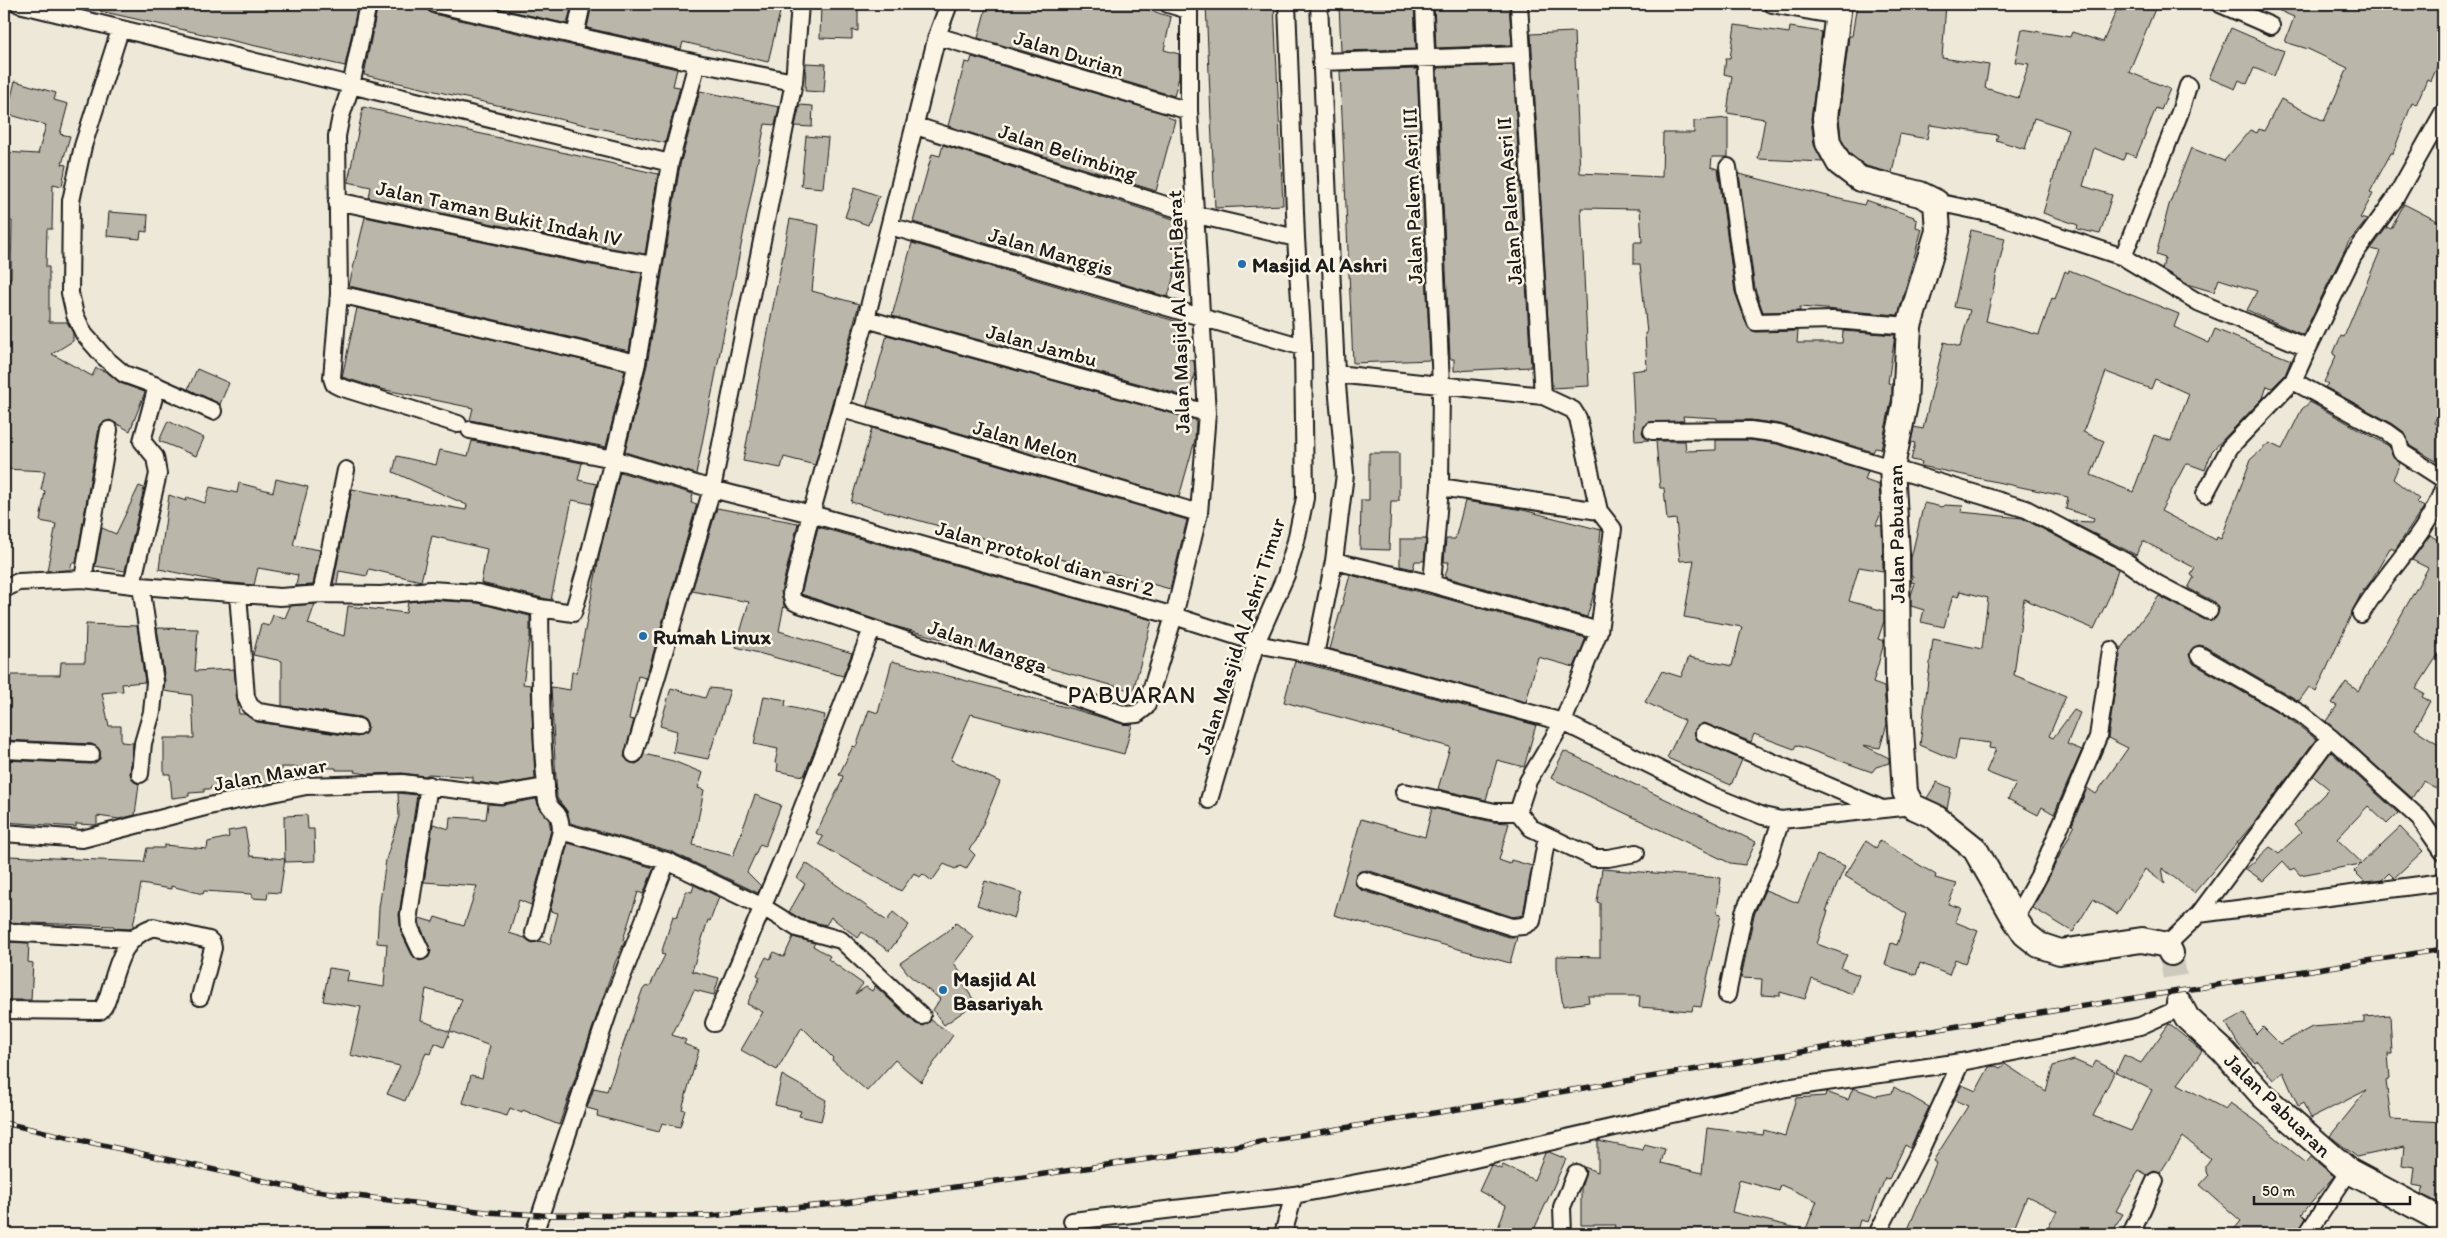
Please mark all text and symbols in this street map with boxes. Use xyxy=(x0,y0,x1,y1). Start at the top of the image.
street label: Jalan Durian xyxy=(1011,24,1127,82)
street label: Jalan Palem Asri III xyxy=(1396,107,1428,285)
street label: Jalan Palem Asri II xyxy=(1491,116,1527,286)
street label: Jalan Belimbing xyxy=(996,118,1141,186)
street label: Jalan Taman Bukit Indah IV xyxy=(374,175,625,251)
street label: Jalan Masjid Al Ashri Barat xyxy=(1161,190,1195,434)
street label: Jalan Manggis xyxy=(986,221,1116,281)
place label: Masjid Al Ashri xyxy=(1252,252,1387,278)
marker: Masjid Al Ashri xyxy=(1236,258,1248,270)
street label: Jalan Jambu xyxy=(984,318,1101,372)
street label: Jalan Melon xyxy=(970,414,1082,468)
street label: Jalan Pabuaran xyxy=(1882,464,1910,604)
street label: Jalan Masjid Al Ashri Timur xyxy=(1190,514,1290,757)
street label: Jalan protokol dian asri 2 xyxy=(933,515,1157,601)
street label: Jalan Mangga xyxy=(925,614,1051,678)
place label: Rumah Linux xyxy=(653,624,771,649)
marker: Rumah Linux xyxy=(637,630,649,642)
district label: PABUARAN xyxy=(1068,680,1196,709)
street label: Jalan Mawar xyxy=(212,752,329,796)
place label: Masjid Al Basariyah xyxy=(953,966,1043,1016)
marker: Masjid Al Basariyah xyxy=(937,984,949,996)
street label: Jalan Pabuaran xyxy=(2219,1048,2337,1162)
scale bar xyxy=(2254,1173,2411,1205)
text: 50 m xyxy=(2262,1182,2295,1200)

